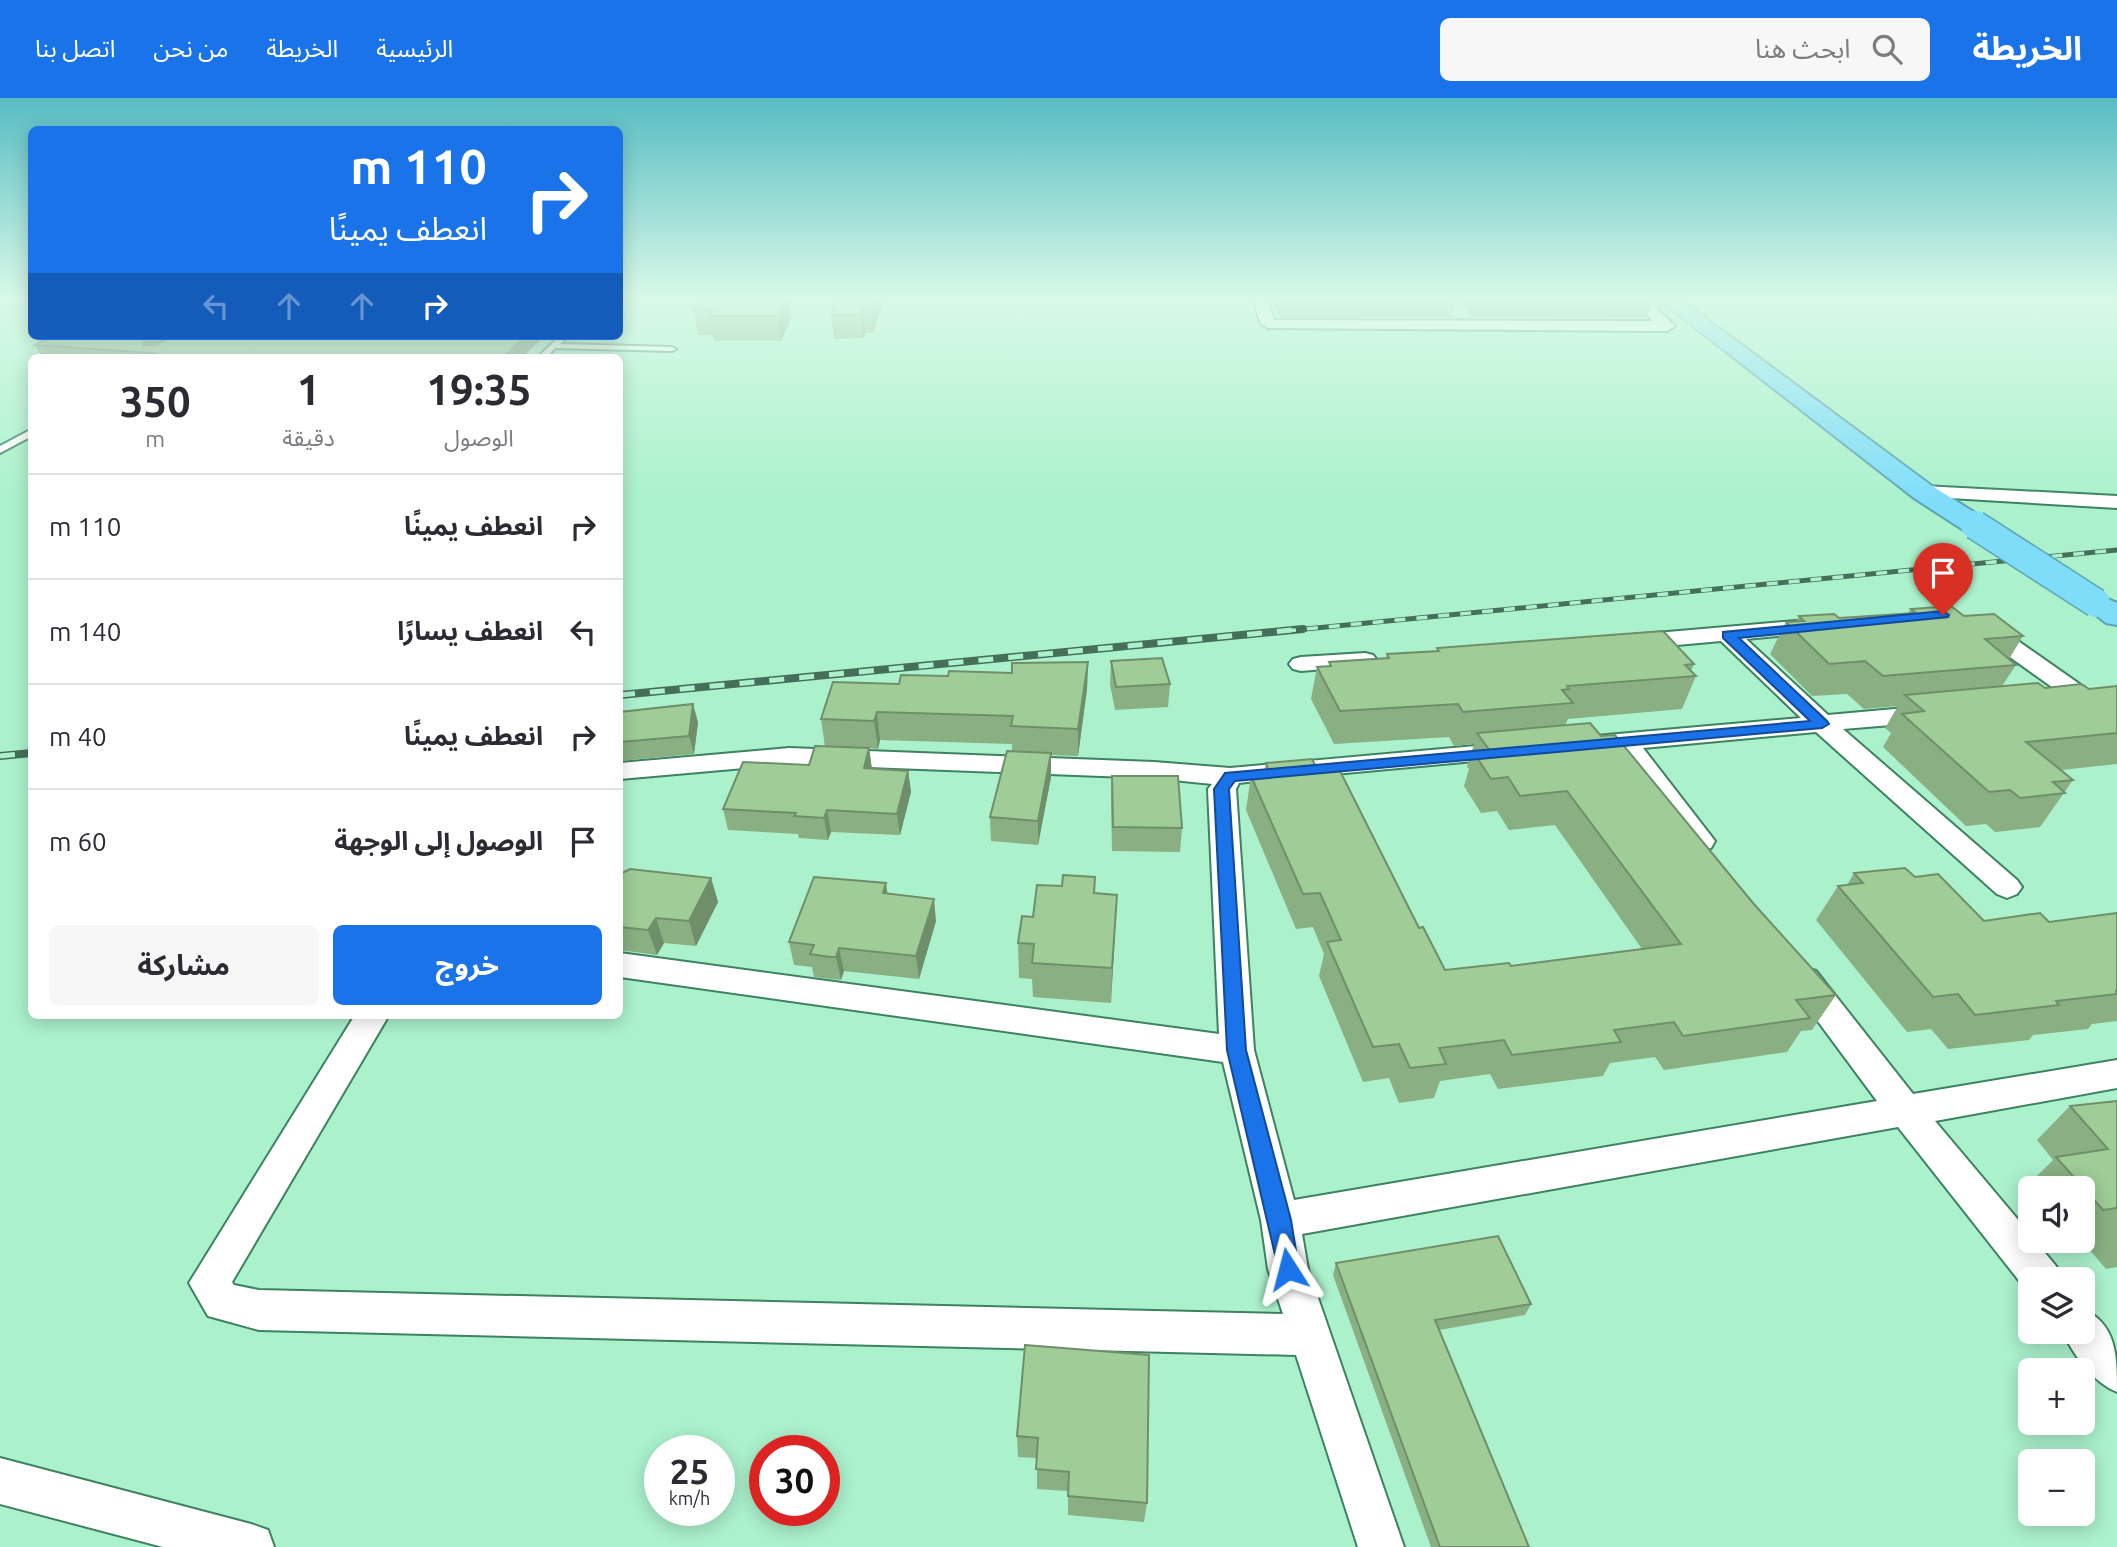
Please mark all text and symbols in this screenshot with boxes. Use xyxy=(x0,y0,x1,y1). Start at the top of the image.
search box xyxy=(1440,18,1930,81)
text: الخريطة xyxy=(1972,29,2082,66)
icon: search xyxy=(1868,30,1906,68)
text: ابحث هنا xyxy=(1755,34,1850,63)
text: اتصل بنا xyxy=(35,35,115,62)
text: من نحن xyxy=(153,35,228,62)
text: الخريطة xyxy=(266,35,338,62)
text: الرئيسية xyxy=(376,35,453,62)
text: 110 m xyxy=(350,138,487,193)
icon: right xyxy=(511,154,602,245)
text: انعطف يمينًا xyxy=(329,210,487,246)
icon: left xyxy=(197,287,235,325)
icon: ahead xyxy=(270,287,308,325)
icon: ahead xyxy=(343,287,381,325)
icon: right xyxy=(416,287,454,325)
text: 1 xyxy=(297,366,320,413)
text: 19:35 xyxy=(426,366,531,413)
text: 350 xyxy=(120,378,191,425)
text: دقيقة xyxy=(282,425,335,450)
text: الوصول xyxy=(444,425,514,450)
text: m xyxy=(145,426,165,451)
icon: right xyxy=(564,508,602,546)
text: انعطف يمينًا xyxy=(404,511,543,540)
text: 110 m xyxy=(49,512,121,541)
pin xyxy=(1913,543,1973,615)
icon: arrive xyxy=(1924,554,1962,592)
icon: left xyxy=(564,613,602,651)
text: انعطف يسارًا xyxy=(397,616,543,645)
text: 140 m xyxy=(49,617,121,646)
icon: right xyxy=(564,718,602,756)
text: انعطف يمينًا xyxy=(404,721,543,750)
text: 40 m xyxy=(49,722,107,751)
icon: arrive xyxy=(564,823,602,861)
text: الوصول إلى الوجهة xyxy=(334,826,543,855)
text: 60 m xyxy=(49,827,107,856)
button: مشاركة xyxy=(49,925,319,1005)
button: خروج xyxy=(333,925,602,1005)
map controls xyxy=(2018,1176,2095,1526)
button: sound xyxy=(2018,1176,2095,1253)
position arrow xyxy=(1251,1232,1325,1306)
button: layers xyxy=(2018,1267,2095,1344)
button: + xyxy=(2018,1358,2095,1435)
speed limit sign: 30 xyxy=(749,1435,840,1526)
button: − xyxy=(2018,1449,2095,1526)
text: 25 xyxy=(670,1451,709,1491)
text: km/h xyxy=(669,1488,710,1508)

